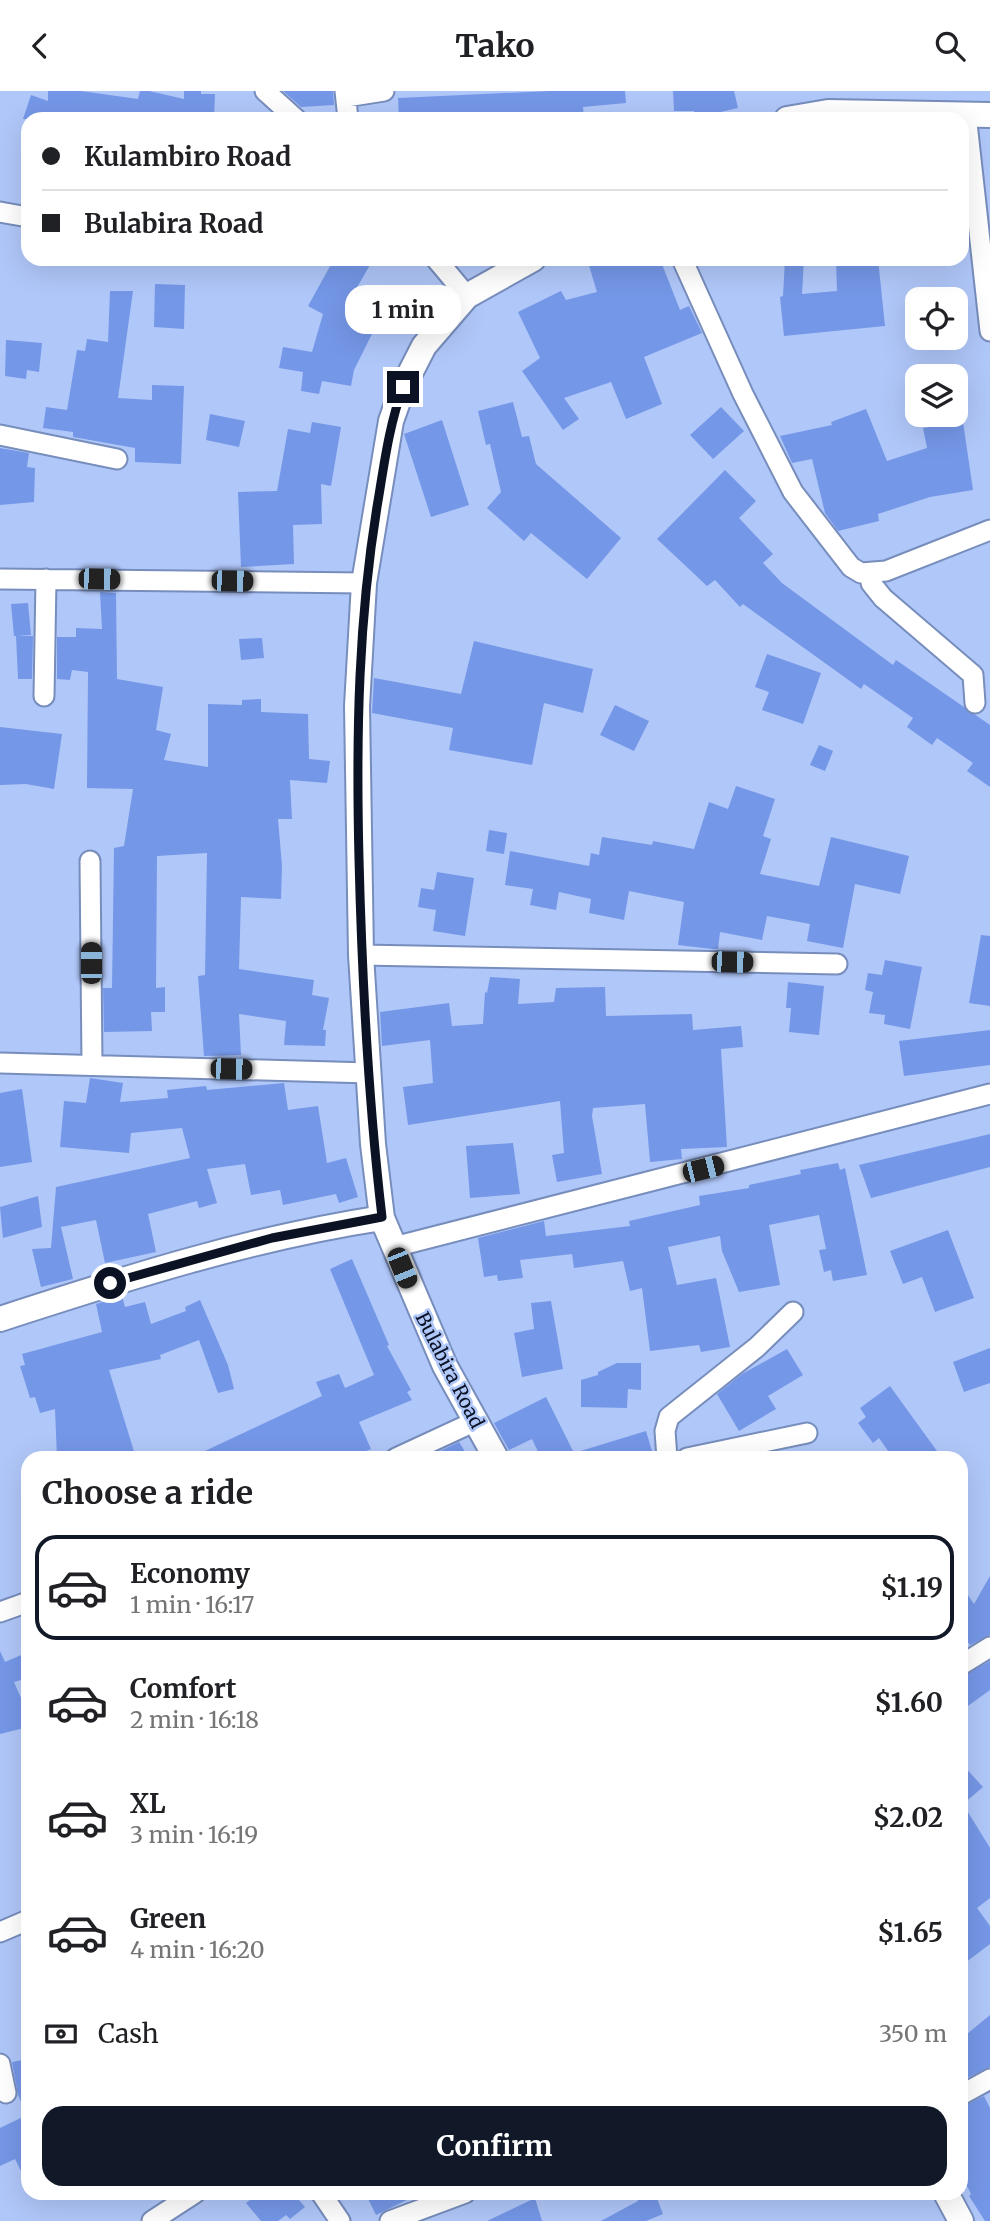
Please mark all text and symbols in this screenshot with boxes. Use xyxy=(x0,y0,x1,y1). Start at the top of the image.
text: Tako xyxy=(455,26,535,66)
icon: back xyxy=(21,27,59,65)
icon: search xyxy=(931,27,969,65)
text: Kulambiro Road xyxy=(84,140,291,173)
text: Bulabira Road xyxy=(84,207,264,240)
callout: 1 min xyxy=(345,285,461,335)
map controls xyxy=(905,287,968,427)
button: locate xyxy=(905,287,968,350)
text: 1 min xyxy=(372,295,434,324)
button: layers xyxy=(905,364,968,427)
route end xyxy=(387,371,419,403)
car xyxy=(78,568,121,590)
car xyxy=(211,570,254,592)
car xyxy=(81,942,102,984)
car xyxy=(711,951,754,973)
car xyxy=(210,1058,253,1080)
car xyxy=(681,1154,726,1184)
car xyxy=(385,1245,420,1291)
route start xyxy=(94,1267,126,1299)
street label: Bulabira Road xyxy=(410,1308,490,1432)
text: Choose a ride xyxy=(42,1473,253,1513)
icon: car xyxy=(46,1556,109,1619)
text: Economy xyxy=(130,1557,250,1590)
text: $1.19 xyxy=(880,1571,943,1604)
text: 1 min · 16:17 xyxy=(130,1590,254,1619)
icon: car xyxy=(46,1671,109,1734)
text: Comfort xyxy=(130,1672,236,1705)
text: $1.60 xyxy=(874,1686,943,1719)
text: 2 min · 16:18 xyxy=(130,1705,259,1734)
icon: car xyxy=(46,1786,109,1849)
text: XL xyxy=(130,1787,166,1820)
text: $2.02 xyxy=(873,1801,943,1834)
text: 3 min · 16:19 xyxy=(130,1820,258,1849)
icon: car xyxy=(46,1901,109,1964)
text: Green xyxy=(130,1902,206,1935)
text: $1.65 xyxy=(877,1916,943,1949)
text: 4 min · 16:20 xyxy=(130,1935,265,1964)
icon: cash xyxy=(42,2015,80,2053)
text: Cash xyxy=(98,2017,159,2050)
text: 350 m xyxy=(879,2019,947,2048)
button: Confirm xyxy=(42,2106,947,2186)

